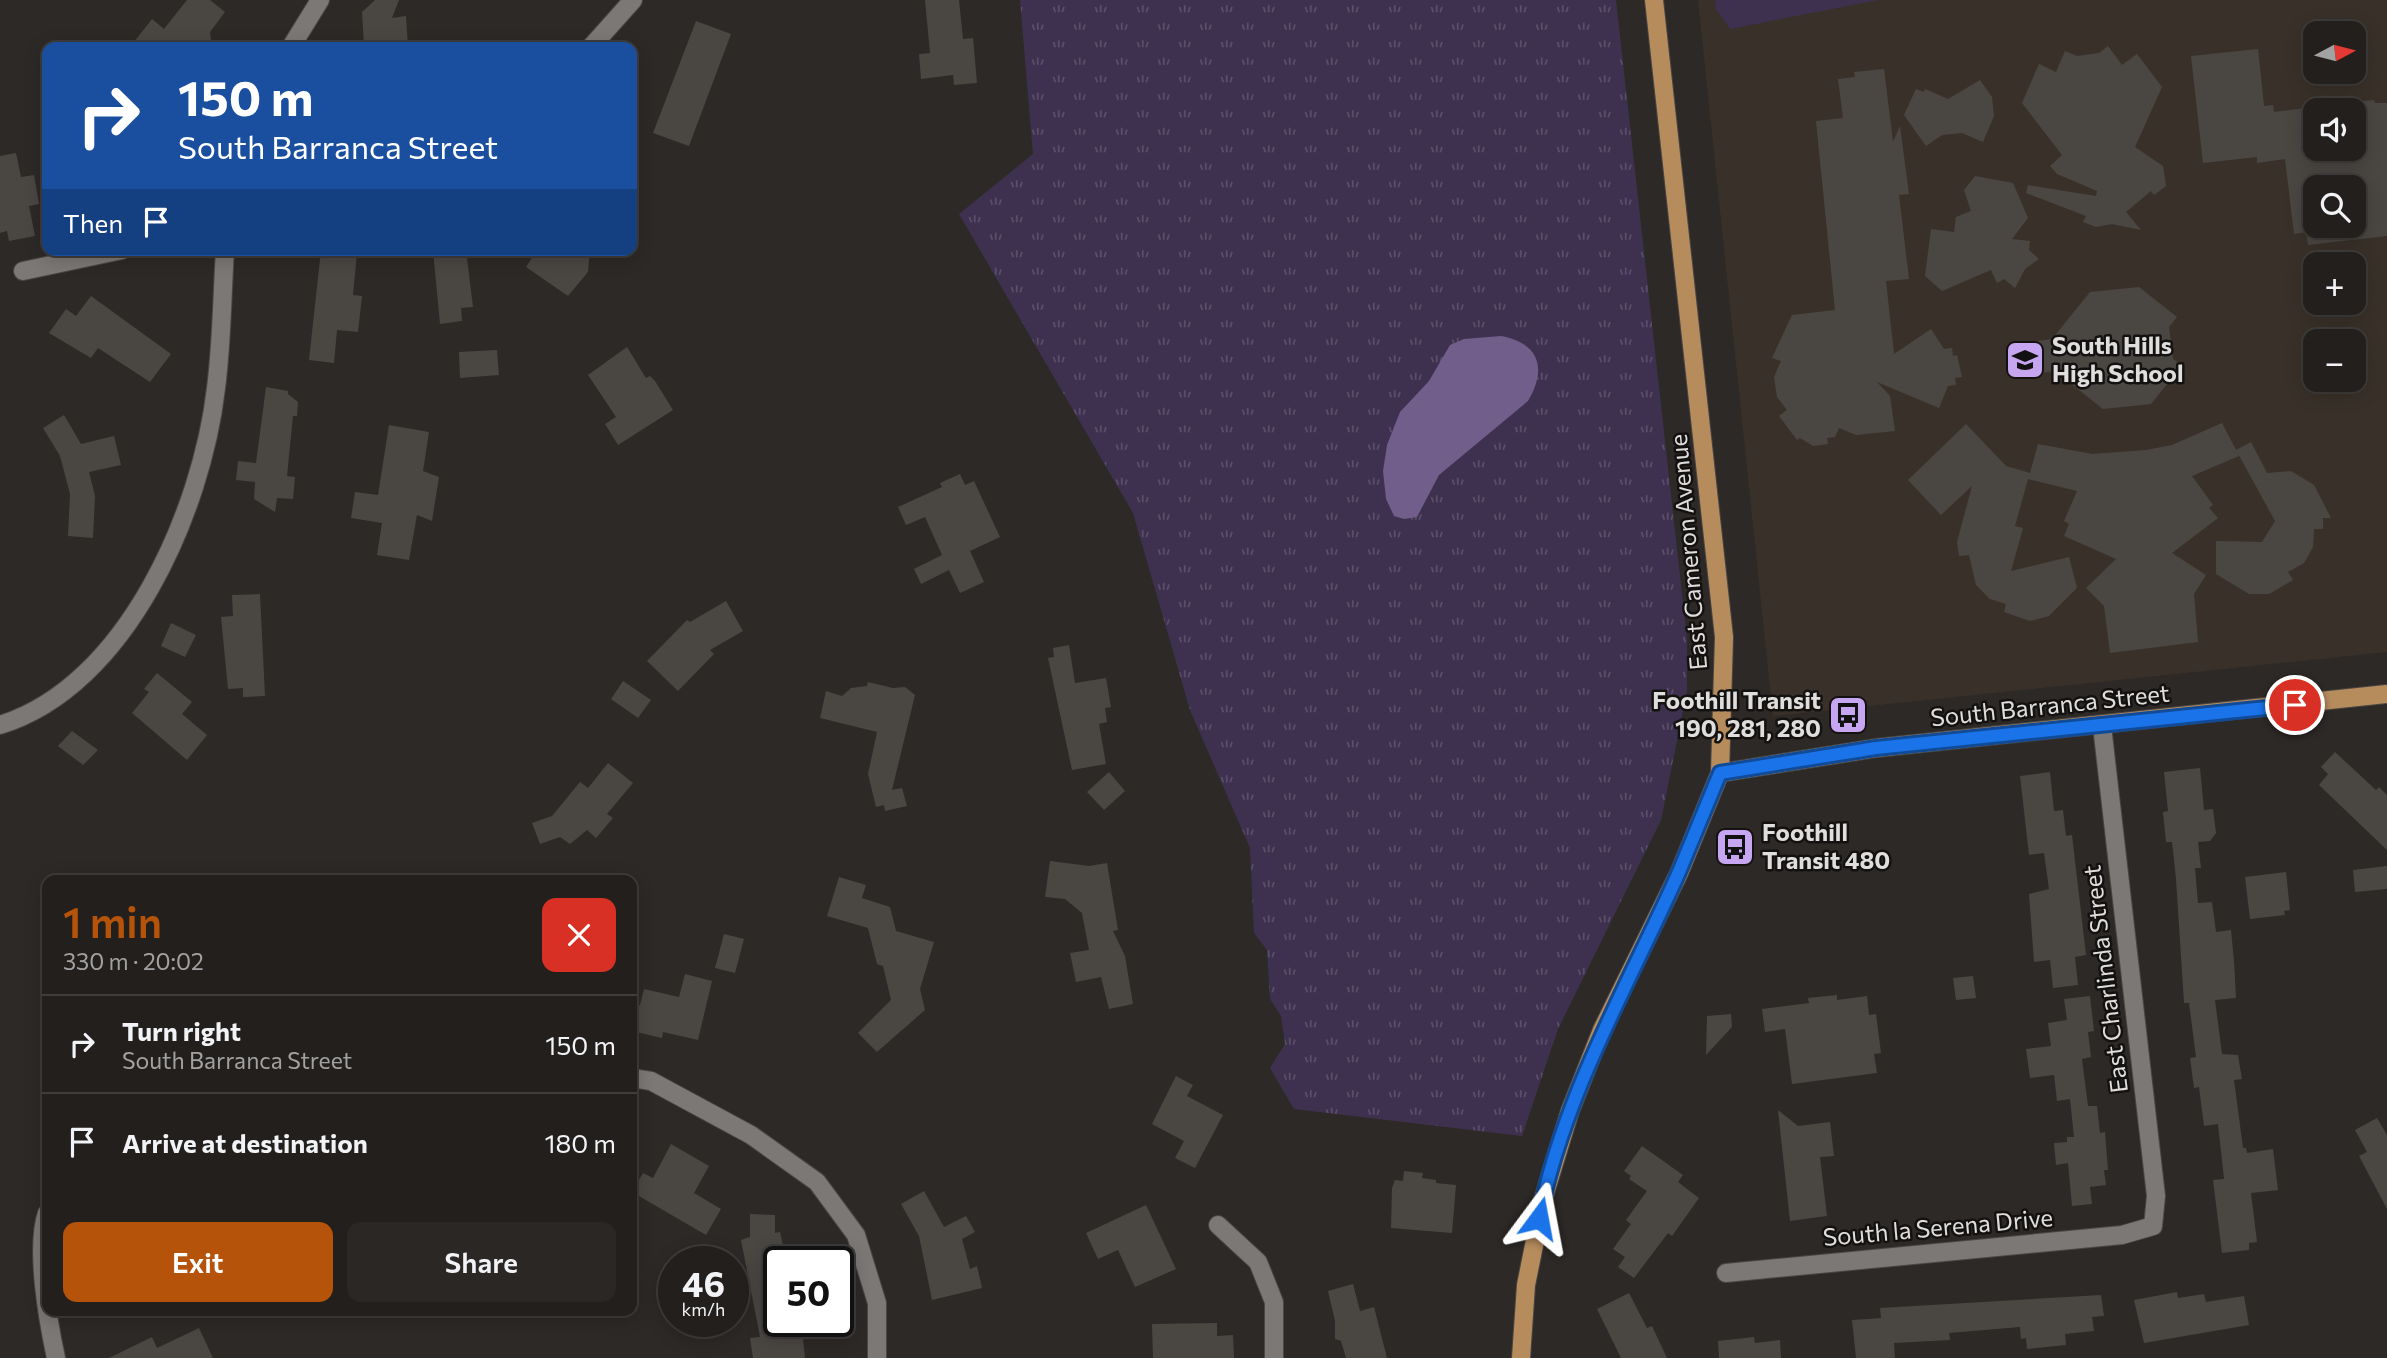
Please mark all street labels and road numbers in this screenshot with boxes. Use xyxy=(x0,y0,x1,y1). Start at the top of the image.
street label: East Cameron Avenue xyxy=(1663,433,1712,671)
street label: South Barranca Street xyxy=(1929,678,2171,731)
street label: East Charlinda Street xyxy=(2076,863,2133,1095)
street label: South la Serena Drive xyxy=(1822,1202,2054,1251)

